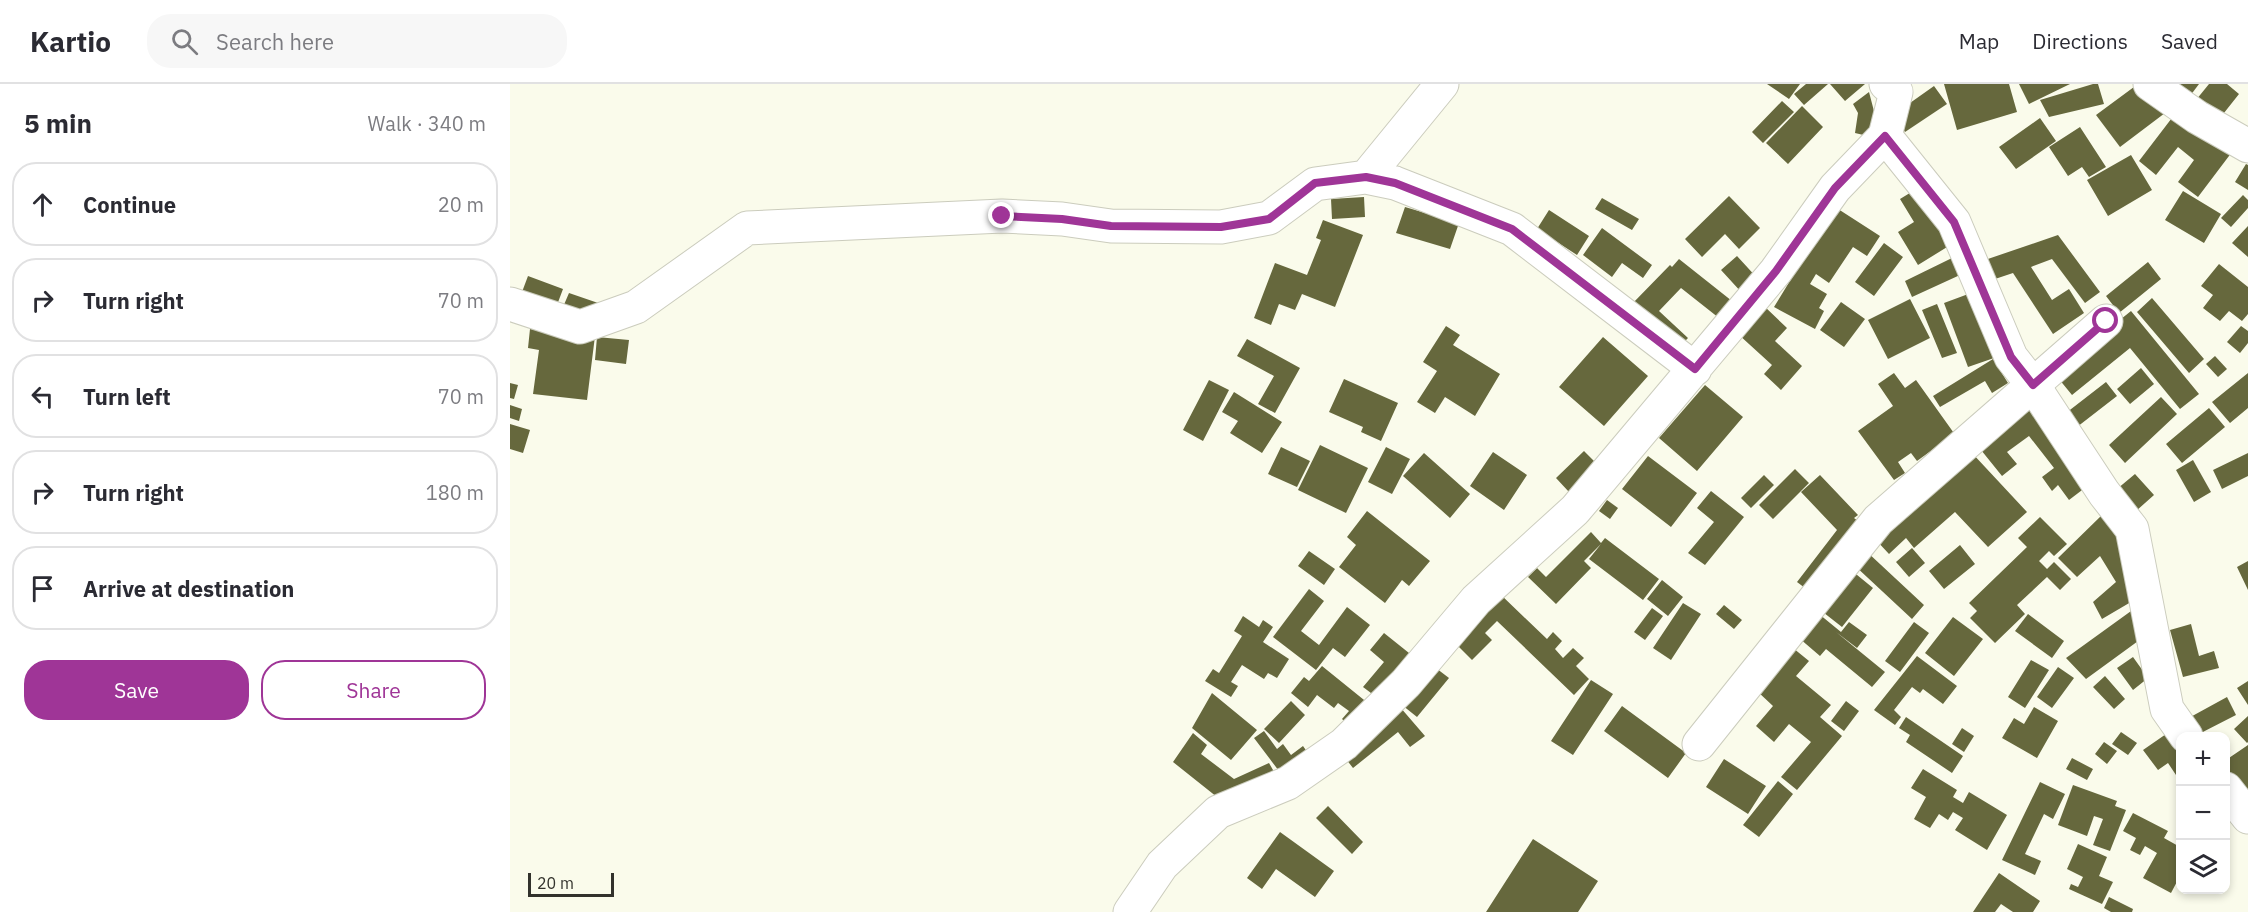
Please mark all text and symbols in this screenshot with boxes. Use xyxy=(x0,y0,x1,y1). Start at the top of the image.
search box xyxy=(147,14,567,68)
text: Kartio xyxy=(30,23,111,60)
icon: search xyxy=(168,25,201,58)
text: Search here xyxy=(216,27,334,56)
text: Map xyxy=(1959,27,1999,55)
text: Directions xyxy=(2032,27,2128,55)
text: Saved xyxy=(2161,27,2218,55)
text: 5 min xyxy=(24,106,92,140)
text: Walk · 340 m xyxy=(368,110,486,137)
icon: ahead xyxy=(26,188,59,221)
text: Continue xyxy=(83,190,176,219)
text: 20 m xyxy=(438,191,484,218)
route end xyxy=(988,202,1014,228)
icon: right xyxy=(26,284,59,317)
text: Turn right xyxy=(83,286,184,315)
text: 70 m xyxy=(438,287,484,314)
route start xyxy=(2092,307,2118,333)
icon: left xyxy=(26,380,59,413)
text: Turn left xyxy=(83,382,171,411)
text: 70 m xyxy=(438,383,484,410)
icon: right xyxy=(26,476,59,509)
text: Turn right xyxy=(83,478,184,507)
text: 180 m xyxy=(426,479,484,506)
icon: arrive xyxy=(26,572,59,605)
text: Arrive at destination xyxy=(83,574,294,603)
button: Save xyxy=(24,660,249,720)
button: Share xyxy=(261,660,486,720)
map controls xyxy=(2176,732,2230,894)
button: + xyxy=(2176,732,2230,786)
button: − xyxy=(2176,786,2230,840)
button: layers xyxy=(2176,840,2230,894)
scale bar xyxy=(528,870,614,898)
text: 20 m xyxy=(537,873,574,893)

